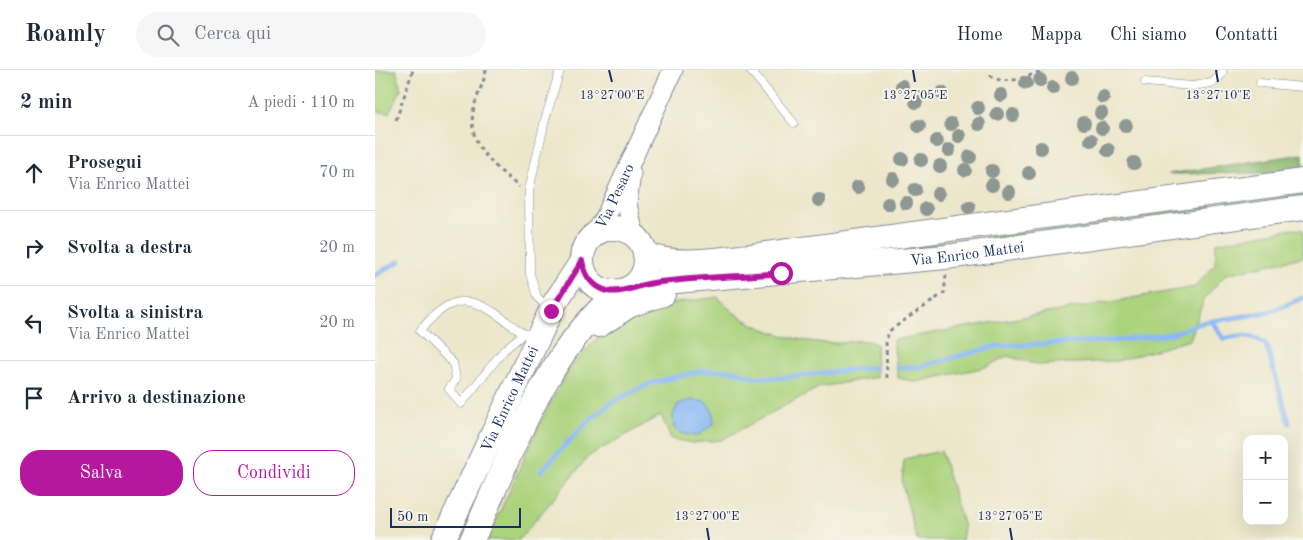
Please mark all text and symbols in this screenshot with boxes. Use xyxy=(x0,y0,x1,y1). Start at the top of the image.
search box xyxy=(136,12,486,57)
icon: search xyxy=(154,21,182,49)
text: Roamly xyxy=(25,23,106,47)
text: Cerca qui xyxy=(194,25,271,44)
text: Home xyxy=(957,26,1003,44)
text: Mappa xyxy=(1031,26,1082,44)
text: Chi siamo xyxy=(1110,26,1187,44)
text: Contatti xyxy=(1215,26,1278,44)
text: 13°27'05"E xyxy=(883,89,947,102)
text: 13°27'00"E xyxy=(580,90,644,102)
text: 13°27'10"E xyxy=(1186,90,1250,102)
text: 2 min xyxy=(20,92,73,113)
text: A piedi · 110 m xyxy=(247,95,355,111)
text: Prosegui xyxy=(67,154,142,173)
icon: ahead xyxy=(20,159,48,187)
street label: Via Pesaro xyxy=(594,162,638,233)
text: 70 m xyxy=(319,165,355,181)
text: Via Enrico Mattei xyxy=(67,177,190,193)
icon: right xyxy=(20,234,48,262)
text: Svolta a destra xyxy=(67,239,192,258)
text: 20 m xyxy=(319,240,355,256)
street label: Via Enrico Mattei xyxy=(909,240,1025,269)
route start xyxy=(770,262,793,285)
route end xyxy=(540,300,563,323)
text: Svolta a sinistra xyxy=(67,304,203,323)
icon: left xyxy=(20,309,48,337)
text: 20 m xyxy=(319,315,355,331)
text: Via Enrico Mattei xyxy=(67,327,190,343)
street label: Via Enrico Mattei xyxy=(479,344,542,455)
icon: arrive xyxy=(20,384,48,412)
text: Arrivo a destinazione xyxy=(67,389,246,408)
map controls xyxy=(1243,435,1288,525)
button: + xyxy=(1243,435,1288,480)
button: Salva xyxy=(20,450,183,496)
button: Condividi xyxy=(193,450,355,496)
button: − xyxy=(1243,480,1288,525)
scale bar xyxy=(390,505,521,528)
text: 50 m xyxy=(397,510,428,524)
text: 13°27'05"E xyxy=(978,510,1042,523)
text: 13°27'00"E xyxy=(675,511,739,523)

